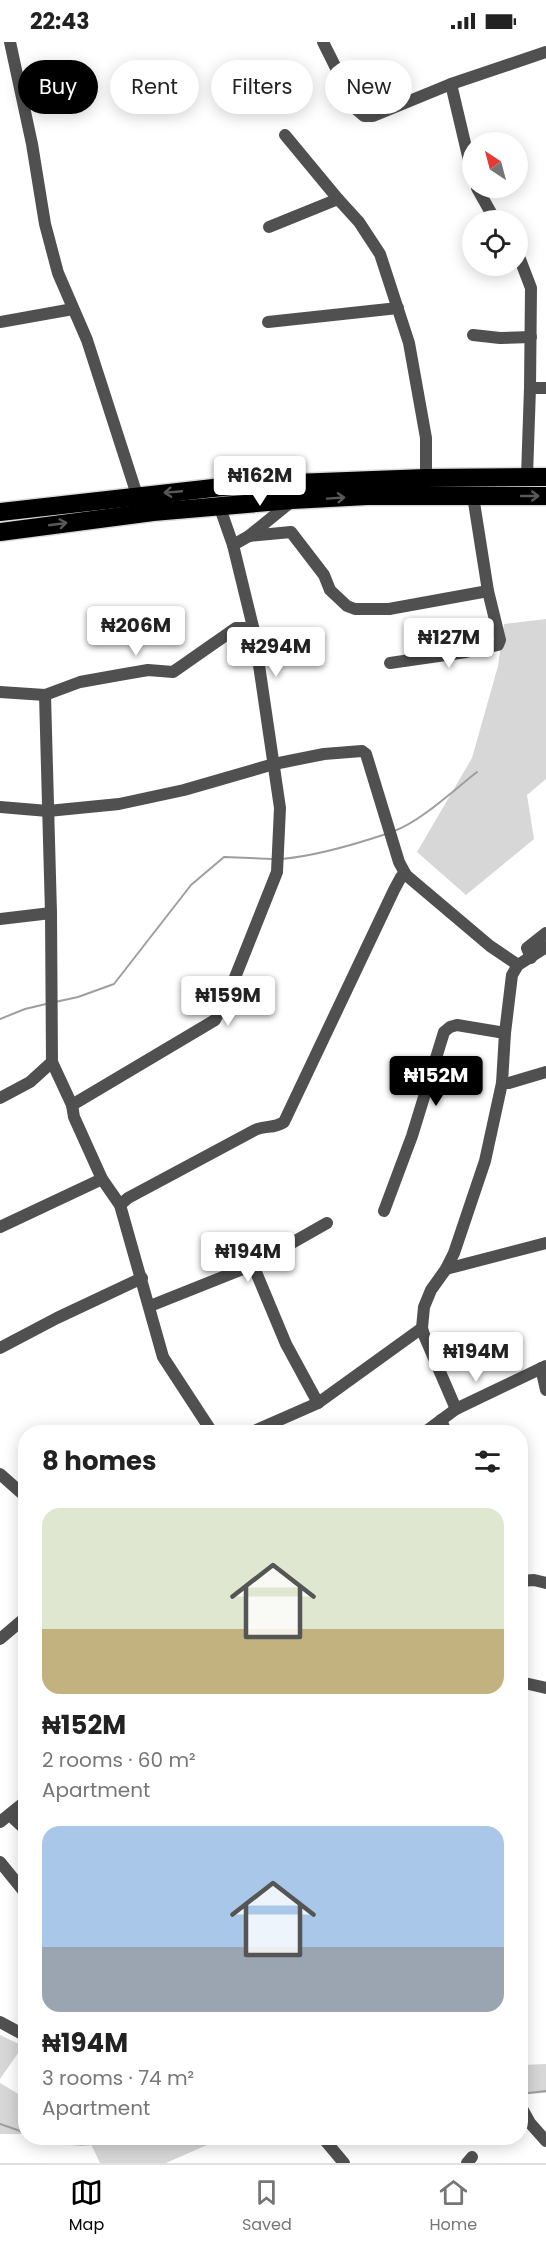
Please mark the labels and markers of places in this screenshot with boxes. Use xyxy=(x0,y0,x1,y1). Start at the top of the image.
pin: ₦162M xyxy=(218,456,302,507)
pin: ₦206M xyxy=(94,606,178,657)
pin: ₦127M xyxy=(407,618,491,669)
pin: ₦294M xyxy=(234,627,318,678)
pin: ₦159M xyxy=(186,976,270,1027)
pin: ₦152M xyxy=(394,1056,478,1107)
pin: ₦194M xyxy=(206,1232,290,1283)
pin: ₦194M xyxy=(434,1332,518,1383)

